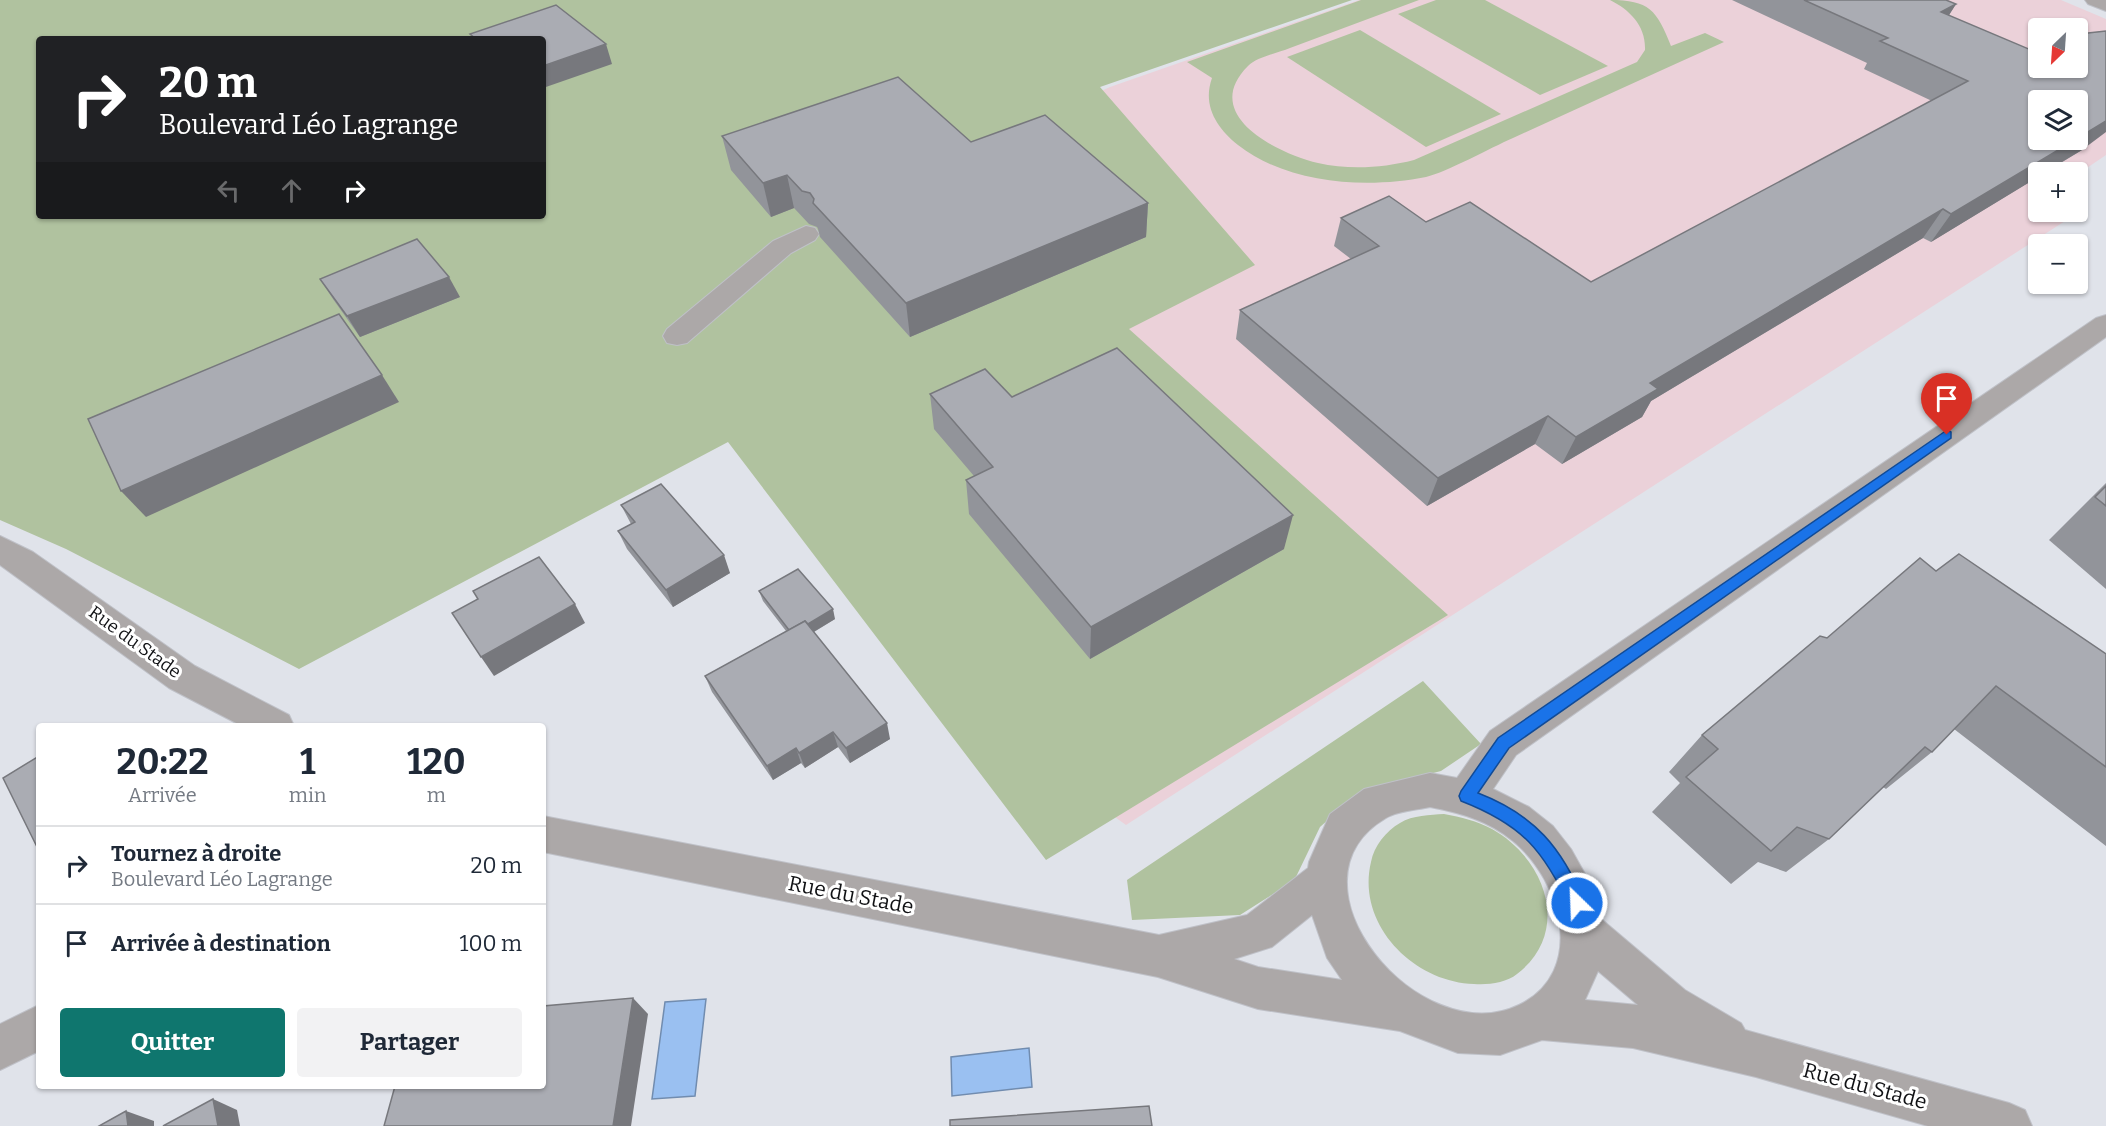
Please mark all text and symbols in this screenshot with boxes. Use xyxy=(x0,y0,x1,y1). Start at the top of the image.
north arrow xyxy=(2028,18,2088,78)
map controls xyxy=(2028,18,2088,294)
text: 20 m xyxy=(159,58,257,108)
icon: right xyxy=(60,60,138,138)
button: layers xyxy=(2028,90,2088,150)
text: Boulevard Léo Lagrange xyxy=(159,109,458,141)
button: + xyxy=(2028,162,2088,222)
icon: left xyxy=(212,174,245,207)
icon: ahead xyxy=(275,174,308,207)
icon: right xyxy=(338,174,371,207)
button: − xyxy=(2028,234,2088,294)
pin xyxy=(1921,373,1972,435)
icon: arrive xyxy=(1930,382,1963,415)
street label: Rue du Stade xyxy=(84,601,186,683)
text: 20:22 xyxy=(116,740,208,784)
text: 1 xyxy=(300,740,315,784)
text: 120 xyxy=(407,740,466,784)
text: Arrivée xyxy=(128,783,197,807)
text: min xyxy=(289,783,327,807)
text: m xyxy=(427,783,446,807)
text: Tournez à droite xyxy=(111,840,281,867)
icon: right xyxy=(60,849,93,882)
text: 20 m xyxy=(471,852,522,879)
text: Boulevard Léo Lagrange xyxy=(111,867,333,891)
street label: Rue du Stade xyxy=(786,870,916,920)
position arrow xyxy=(1545,871,1609,935)
icon: arrive xyxy=(60,927,93,960)
text: Arrivée à destination xyxy=(111,930,331,957)
text: 100 m xyxy=(459,930,522,957)
button: Quitter xyxy=(60,1008,285,1077)
button: Partager xyxy=(297,1008,522,1077)
street label: Rue du Stade xyxy=(1800,1057,1930,1115)

